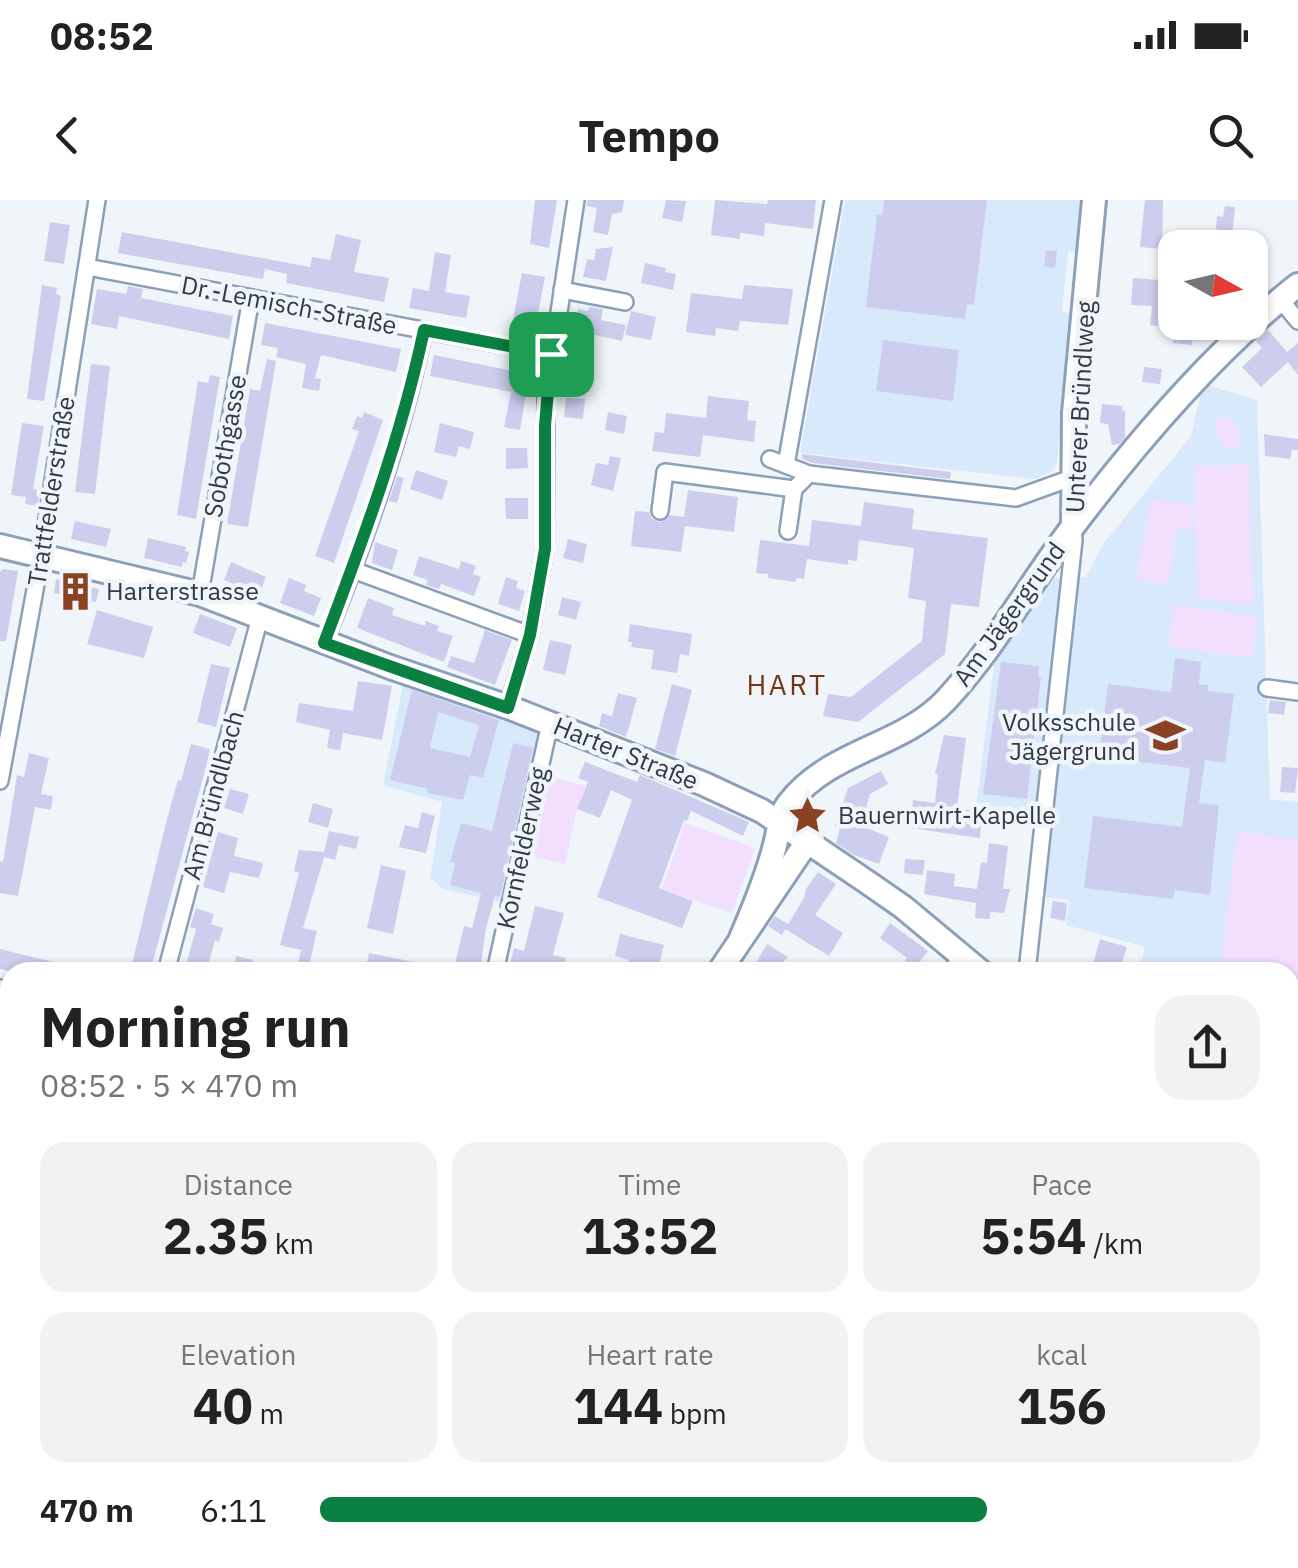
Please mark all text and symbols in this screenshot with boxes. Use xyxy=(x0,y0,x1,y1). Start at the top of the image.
text: 08:52 xyxy=(50,11,154,60)
text: Tempo xyxy=(578,106,720,164)
icon: back xyxy=(40,108,95,163)
icon: search xyxy=(1203,108,1258,163)
north arrow xyxy=(1158,230,1268,340)
map controls xyxy=(1158,230,1268,340)
street label: Dr.-Lemisch-Straße xyxy=(179,267,400,342)
street label: Unterer Bründlweg xyxy=(1057,300,1102,514)
pin xyxy=(509,312,594,397)
icon: arrive xyxy=(524,327,579,382)
street label: Sobothgasse xyxy=(196,372,253,520)
street label: Trattfelderstraße xyxy=(19,394,82,588)
street label: Am Jägergrund xyxy=(945,535,1072,692)
building icon: Harterstrasse xyxy=(55,570,97,612)
place label: Harterstrasse xyxy=(106,574,259,607)
district label: HART xyxy=(746,666,828,703)
place label: Volksschule Jägergrund xyxy=(1002,705,1136,767)
street label: Am Bründlbach xyxy=(174,707,251,883)
street label: Harter Straße xyxy=(549,709,703,797)
school or university icon: Volksschule Jägergrund xyxy=(1145,715,1187,757)
street label: Kornfelderweg xyxy=(488,764,555,932)
place icon: Bauernwirt-Kapelle xyxy=(787,794,829,836)
place label: Bauernwirt-Kapelle xyxy=(838,798,1056,831)
text: Morning run xyxy=(40,991,351,1062)
button: share xyxy=(1155,995,1260,1100)
text: 08:52 · 5 × 470 m xyxy=(40,1064,298,1106)
text: Distance xyxy=(184,1166,293,1203)
text: Time xyxy=(619,1166,681,1203)
text: Pace xyxy=(1031,1166,1092,1203)
text: 2.35 xyxy=(163,1203,268,1268)
text: 13:52 xyxy=(582,1203,718,1268)
text: 5:54 xyxy=(980,1203,1087,1268)
text: km xyxy=(268,1225,314,1262)
text: /km xyxy=(1087,1225,1143,1262)
text: Elevation xyxy=(180,1336,296,1373)
text: Heart rate xyxy=(586,1336,714,1373)
text: kcal xyxy=(1036,1336,1087,1373)
text: 40 xyxy=(193,1373,253,1438)
text: 144 xyxy=(573,1373,663,1438)
text: 156 xyxy=(1017,1373,1107,1438)
text: m xyxy=(253,1395,284,1432)
text: bpm xyxy=(663,1395,727,1432)
text: 470 m xyxy=(40,1489,134,1531)
text: 6:11 xyxy=(200,1489,267,1531)

